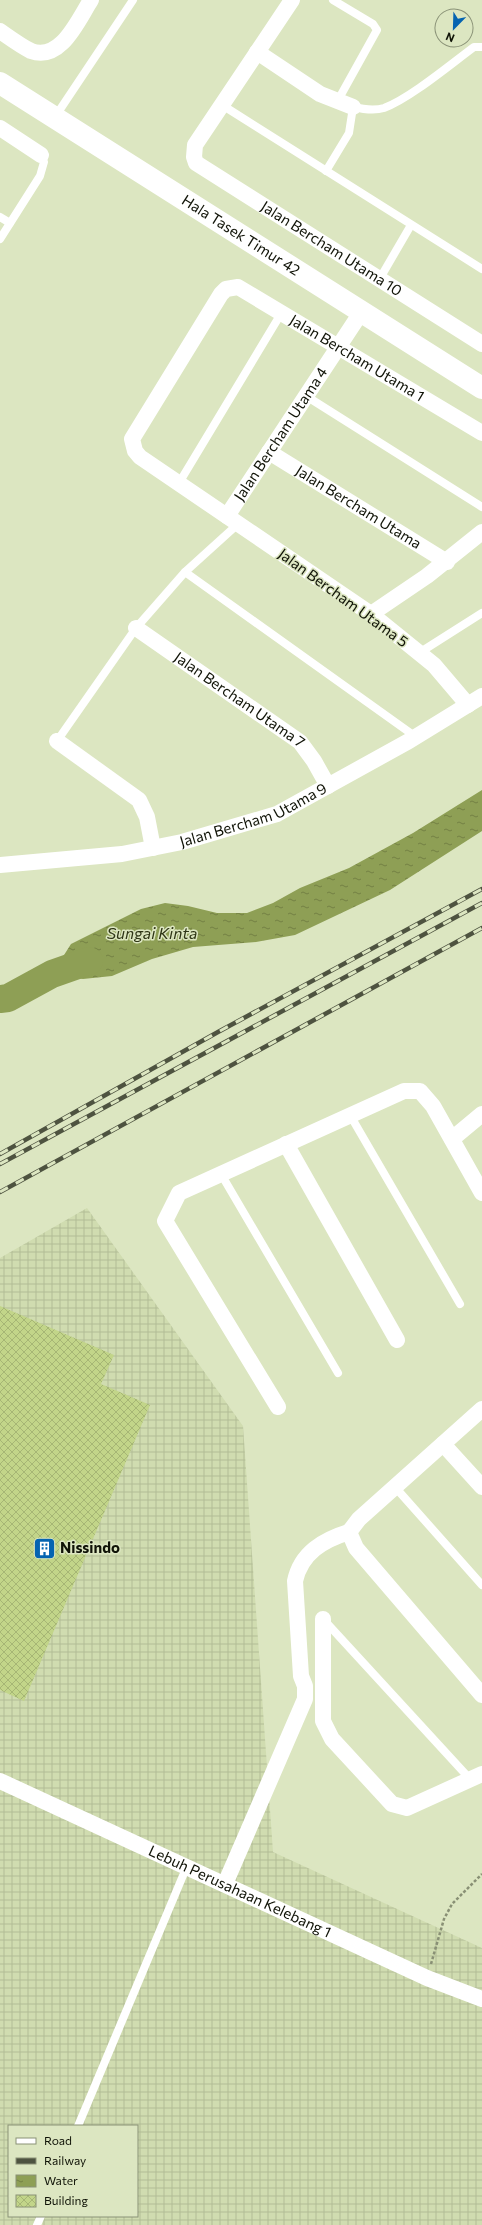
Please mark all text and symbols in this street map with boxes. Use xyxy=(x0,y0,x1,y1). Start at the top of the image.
north arrow xyxy=(434,8,474,48)
text: N xyxy=(444,30,456,45)
street label: Hala Tasek Timur 42 xyxy=(179,190,304,279)
street label: Jalan Bercham Utama 10 xyxy=(258,196,406,299)
street label: Jalan Bercham Utama 1 xyxy=(287,310,428,405)
street label: Jalan Bercham Utama 4 xyxy=(230,363,331,504)
street label: Jalan Bercham Utama xyxy=(293,461,425,552)
street label: Jalan Bercham Utama 5 xyxy=(275,544,412,650)
street label: Jalan Bercham Utama 7 xyxy=(171,647,309,751)
street label: Jalan Bercham Utama 9 xyxy=(177,778,329,850)
water label: Sungai Kinta xyxy=(107,923,197,942)
building icon: Nissindo xyxy=(32,1535,58,1561)
place label: Nissindo xyxy=(60,1538,120,1556)
street label: Lebuh Perusahaan Kelebang 1 xyxy=(146,1841,334,1941)
legend xyxy=(8,2125,138,2217)
text: Road xyxy=(44,2133,72,2147)
text: Railway xyxy=(44,2153,86,2167)
text: Water xyxy=(44,2173,78,2187)
text: Building xyxy=(44,2193,88,2207)

